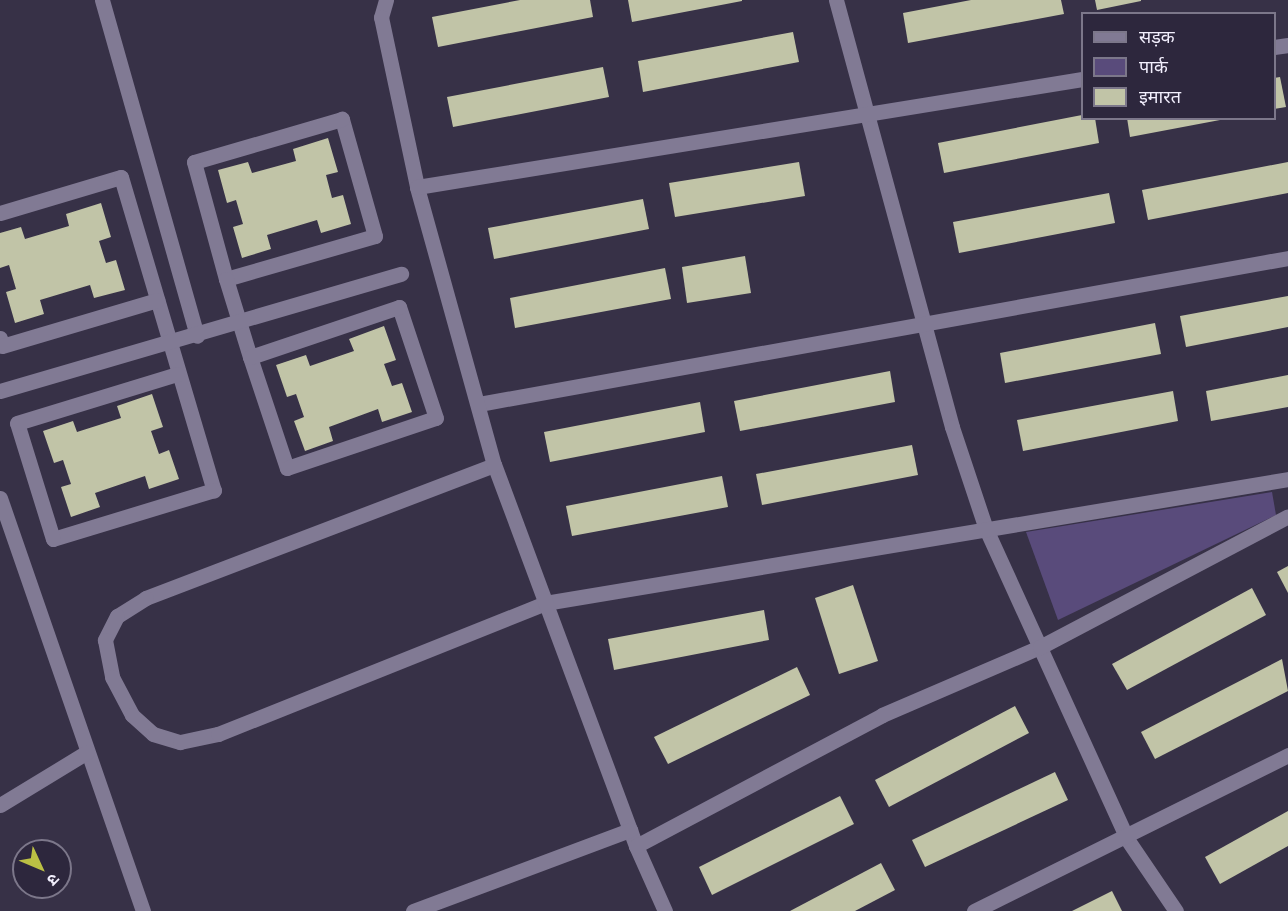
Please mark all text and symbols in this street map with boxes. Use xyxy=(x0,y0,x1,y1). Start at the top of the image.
legend xyxy=(1081,12,1276,120)
text: सड़क xyxy=(1139,25,1175,48)
text: पार्क xyxy=(1139,55,1168,78)
text: इमारत xyxy=(1139,85,1181,108)
north arrow xyxy=(12,839,72,899)
text: उ xyxy=(43,870,64,890)

